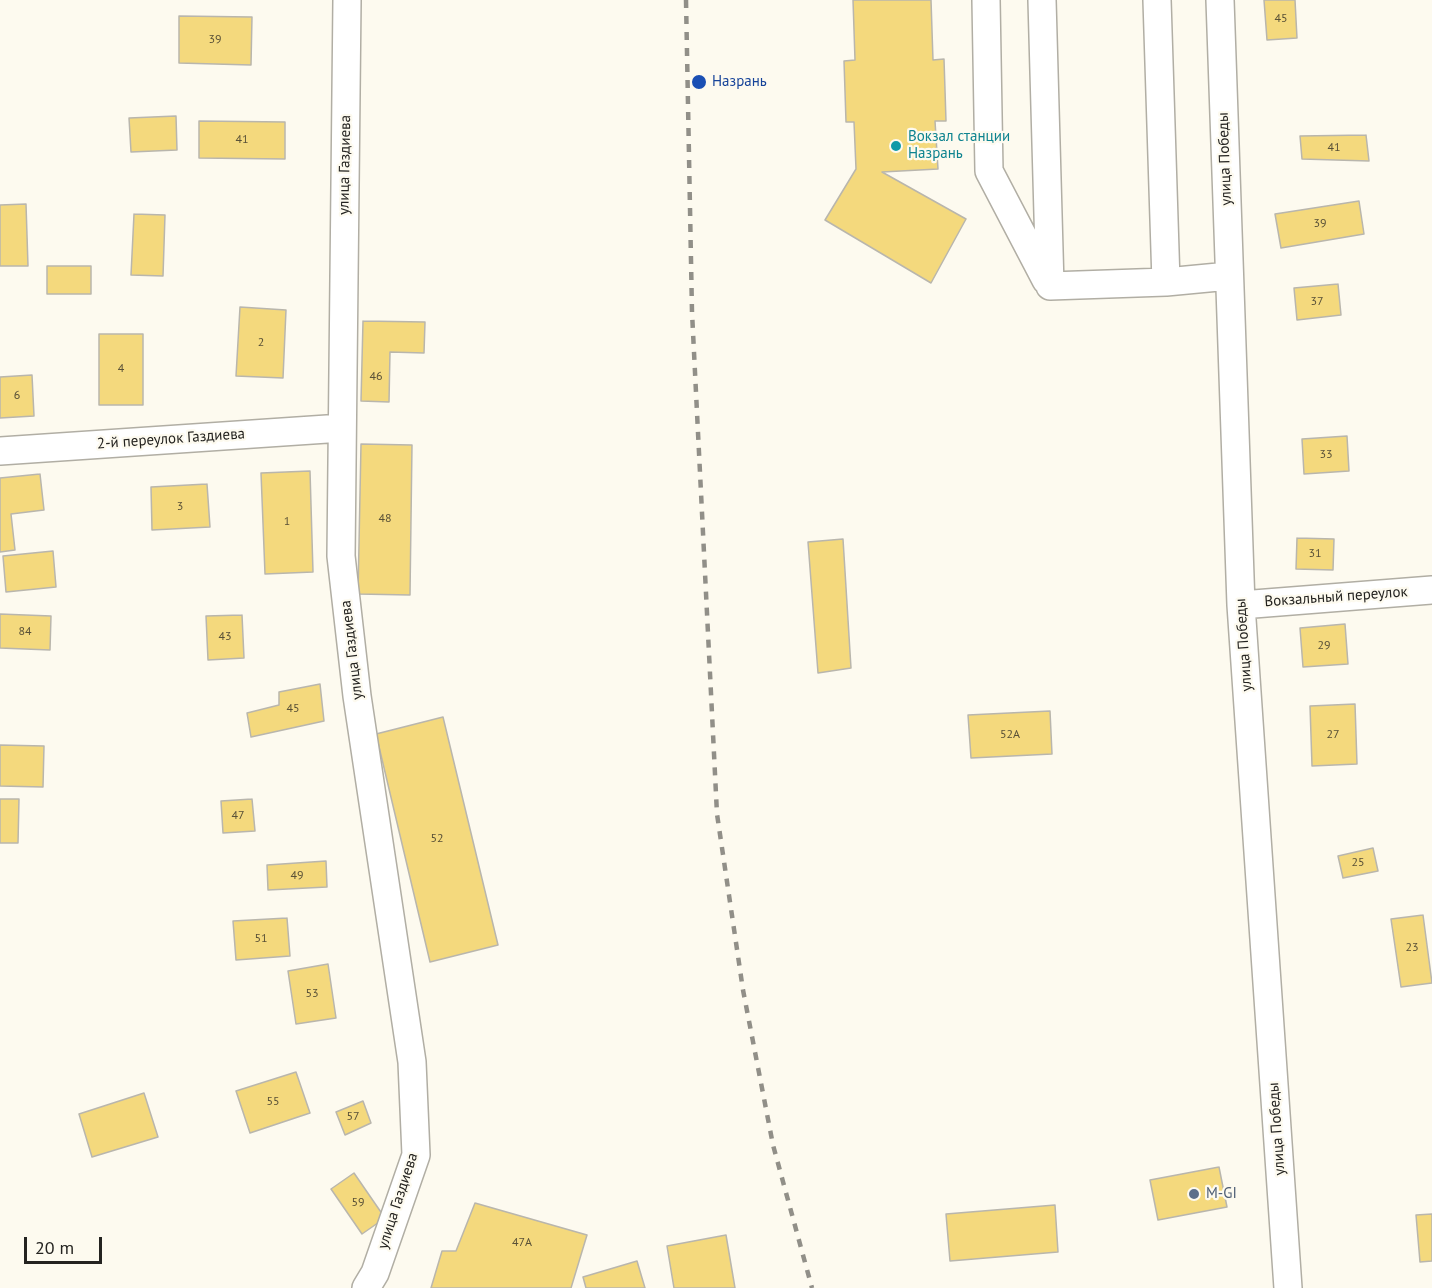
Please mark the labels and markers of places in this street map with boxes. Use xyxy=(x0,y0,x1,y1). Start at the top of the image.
marker: Назрань xyxy=(690,73,708,91)
place label: Назрань xyxy=(712,73,767,91)
place label: Вокзал станции Назрань xyxy=(908,128,1010,163)
marker: Вокзал станции Назрань xyxy=(889,139,903,153)
place label: M-GI xyxy=(1206,1185,1237,1203)
marker: M-GI xyxy=(1187,1187,1201,1201)

